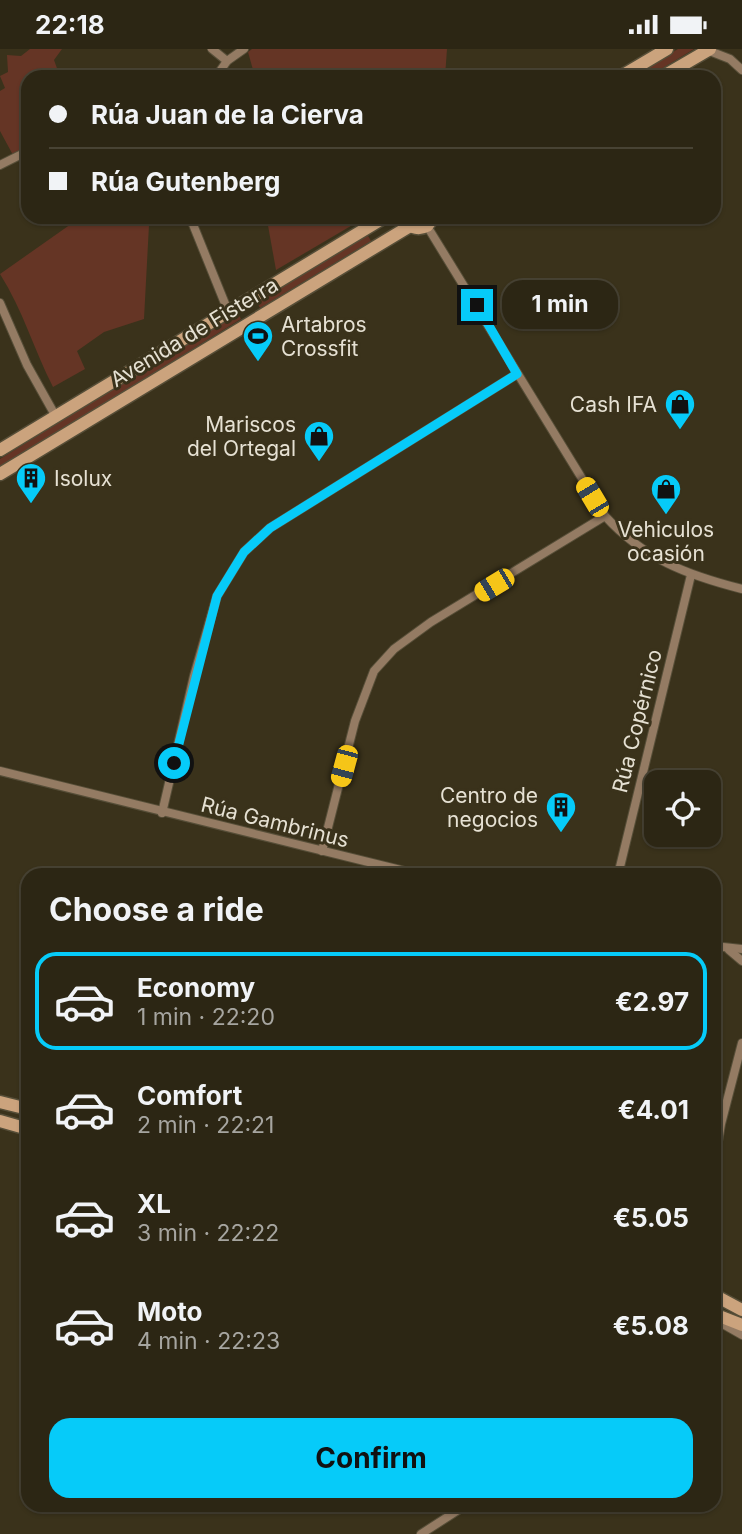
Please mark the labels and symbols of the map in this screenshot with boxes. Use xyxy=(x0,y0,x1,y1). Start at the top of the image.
street label: Avenida de Fisterra xyxy=(106,272,282,392)
callout: 1 min xyxy=(502,281,617,329)
route end xyxy=(461,289,493,321)
place label: Artabros Crossfit xyxy=(281,312,367,361)
sports icon: Artabros Crossfit xyxy=(241,319,275,363)
shop icon: Cash IFA xyxy=(663,387,697,431)
place label: Cash IFA xyxy=(570,392,657,417)
place label: Mariscos del Ortegal xyxy=(187,412,296,461)
shop icon: Mariscos del Ortegal xyxy=(302,419,336,463)
building icon: Isolux xyxy=(14,461,48,505)
place label: Isolux xyxy=(54,466,112,491)
shop icon: Vehiculos ocasión xyxy=(649,472,683,516)
car xyxy=(573,474,612,520)
place label: Vehiculos ocasión xyxy=(618,517,714,566)
car xyxy=(471,565,518,605)
street label: Rúa Copérnico xyxy=(607,647,667,795)
car xyxy=(329,743,360,789)
route start xyxy=(158,747,190,779)
place label: Centro de negocios xyxy=(440,783,538,832)
building icon: Centro de negocios xyxy=(544,790,578,834)
street label: Rúa Gambrinus xyxy=(198,792,352,852)

